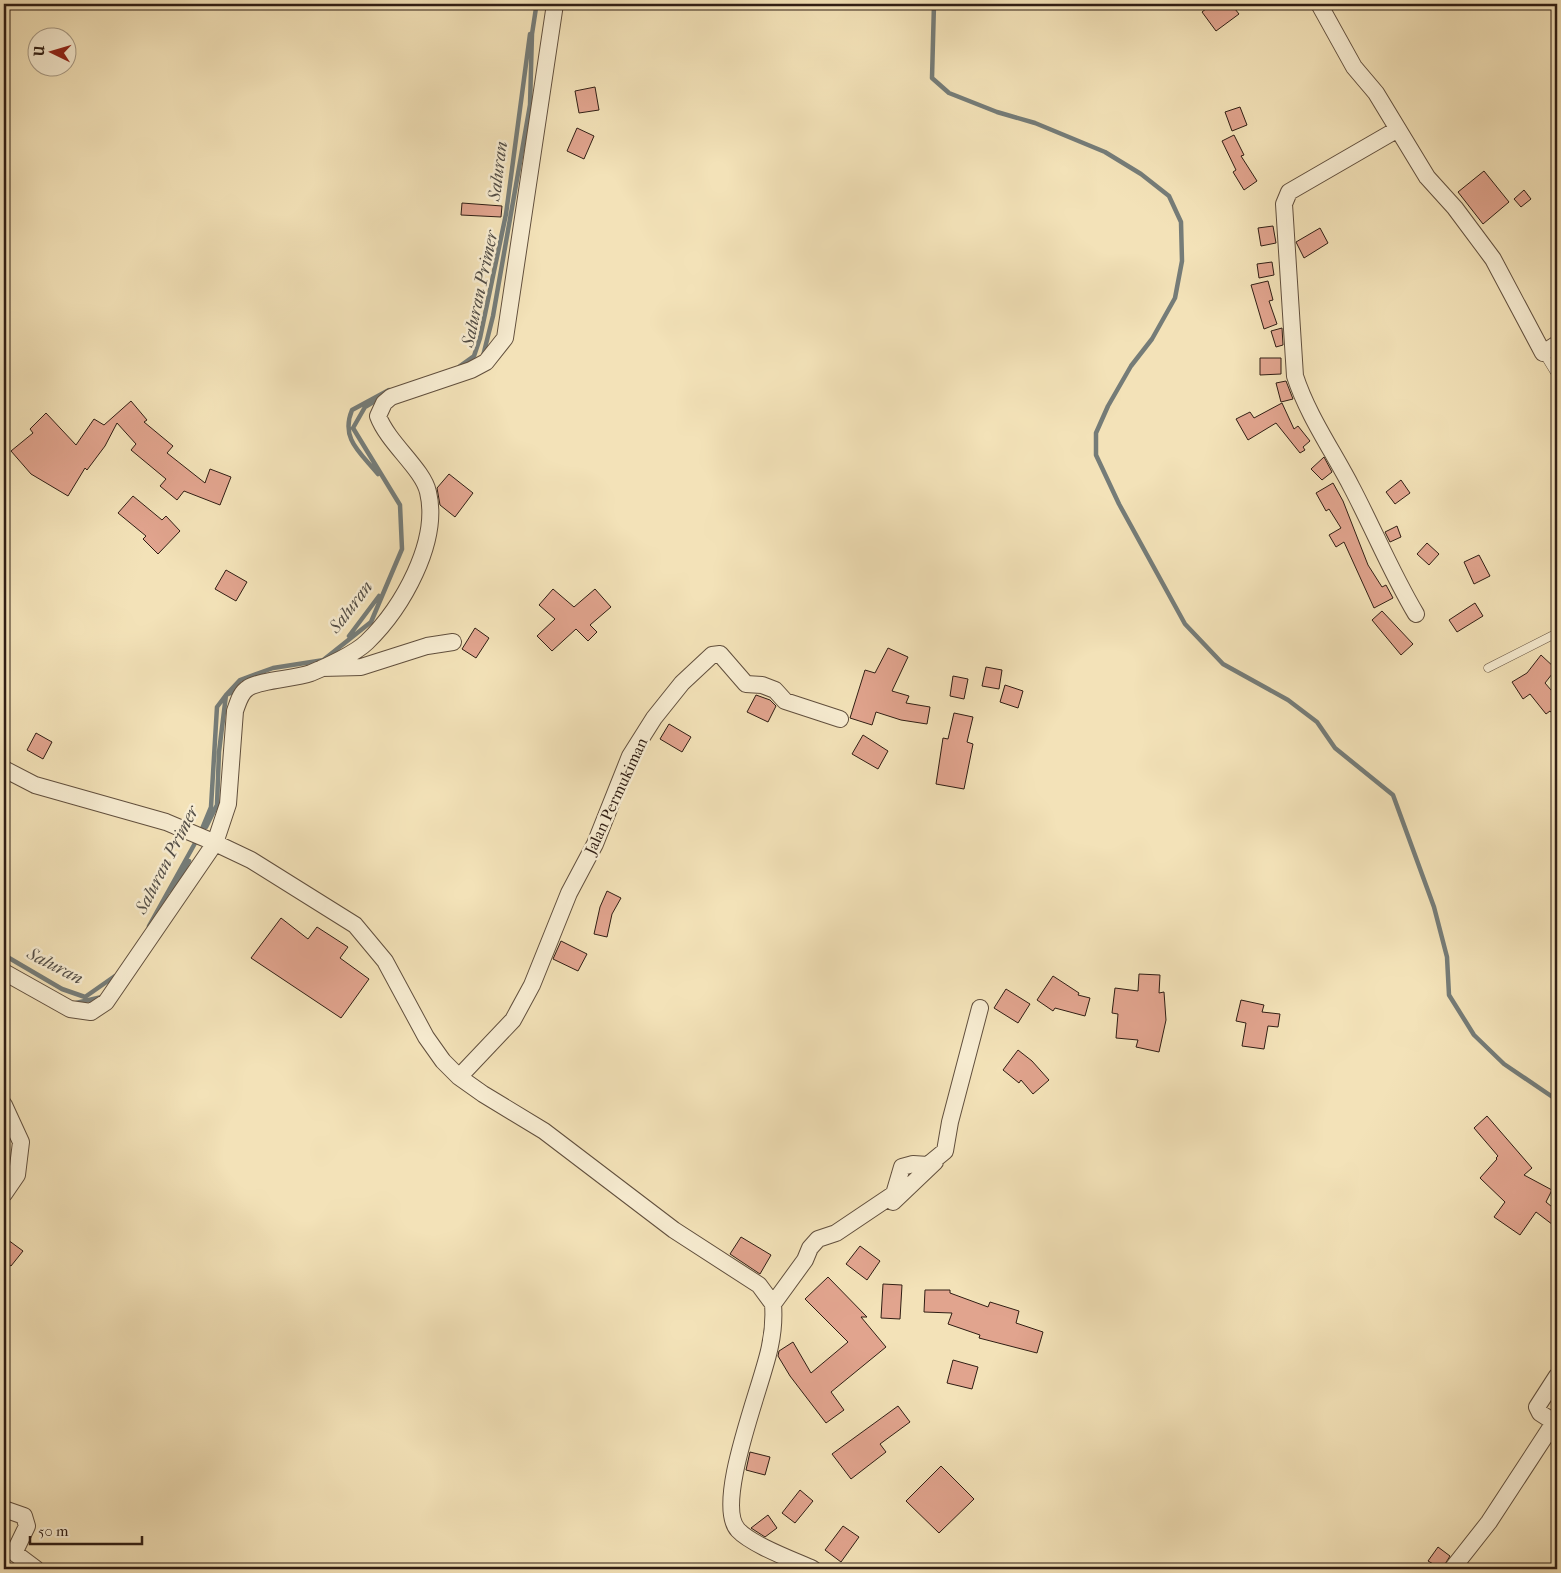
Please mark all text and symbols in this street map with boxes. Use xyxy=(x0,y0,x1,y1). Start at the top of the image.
north arrow xyxy=(28,28,78,78)
text: U xyxy=(31,45,48,58)
water label: Saluran xyxy=(484,140,512,203)
water label: Saluran Primer xyxy=(457,227,503,350)
water label: Saluran xyxy=(324,577,377,638)
street label: Jalan Permukiman xyxy=(580,734,652,859)
water label: Saluran Primer xyxy=(130,801,204,918)
water label: Saluran xyxy=(23,943,86,989)
scale bar xyxy=(30,1513,142,1545)
text: 50 m xyxy=(38,1522,69,1540)

